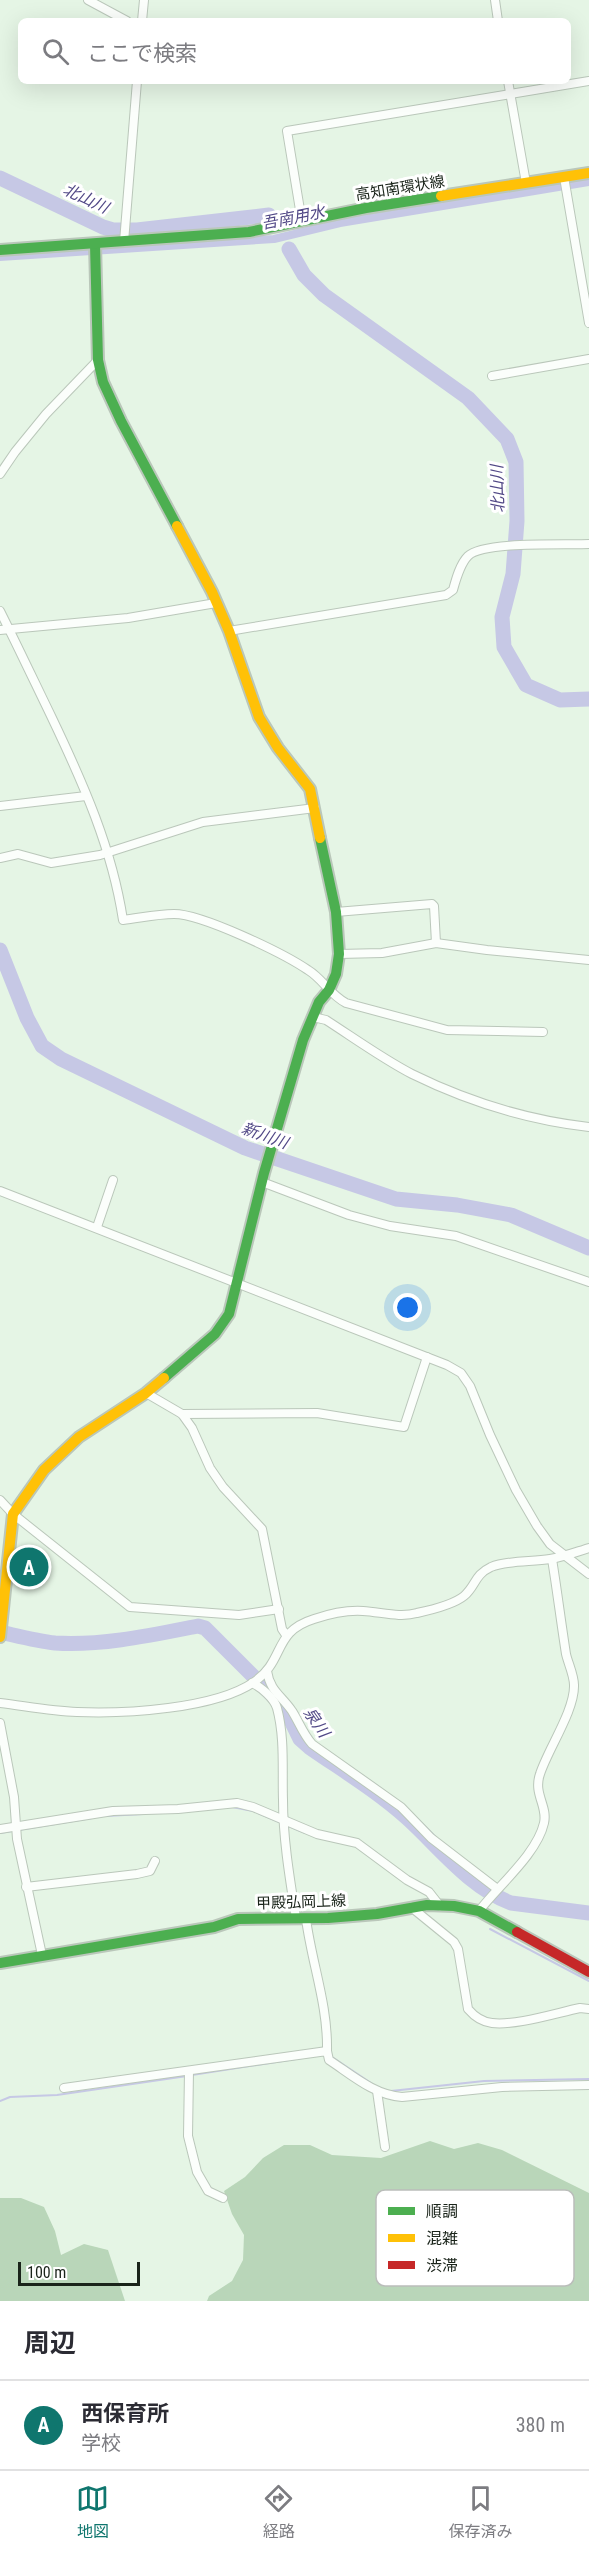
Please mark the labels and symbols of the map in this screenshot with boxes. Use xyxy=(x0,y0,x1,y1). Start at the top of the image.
street label: 高知南環状線 xyxy=(354,172,446,204)
water label: 北山川 xyxy=(60,180,113,218)
water label: 吾南用水 xyxy=(260,202,328,233)
water label: 北山川 xyxy=(487,463,508,513)
water label: 新川川 xyxy=(239,1118,293,1153)
your location xyxy=(393,1293,422,1322)
pin: A xyxy=(9,1544,48,1590)
water label: 泉川 xyxy=(300,1704,335,1742)
street label: 甲殿弘岡上線 xyxy=(256,1891,346,1913)
legend xyxy=(376,2190,574,2286)
text: 順調 xyxy=(426,2202,458,2221)
text: 混雑 xyxy=(426,2229,458,2248)
text: 渋滞 xyxy=(426,2256,458,2275)
scale bar xyxy=(18,2259,140,2286)

